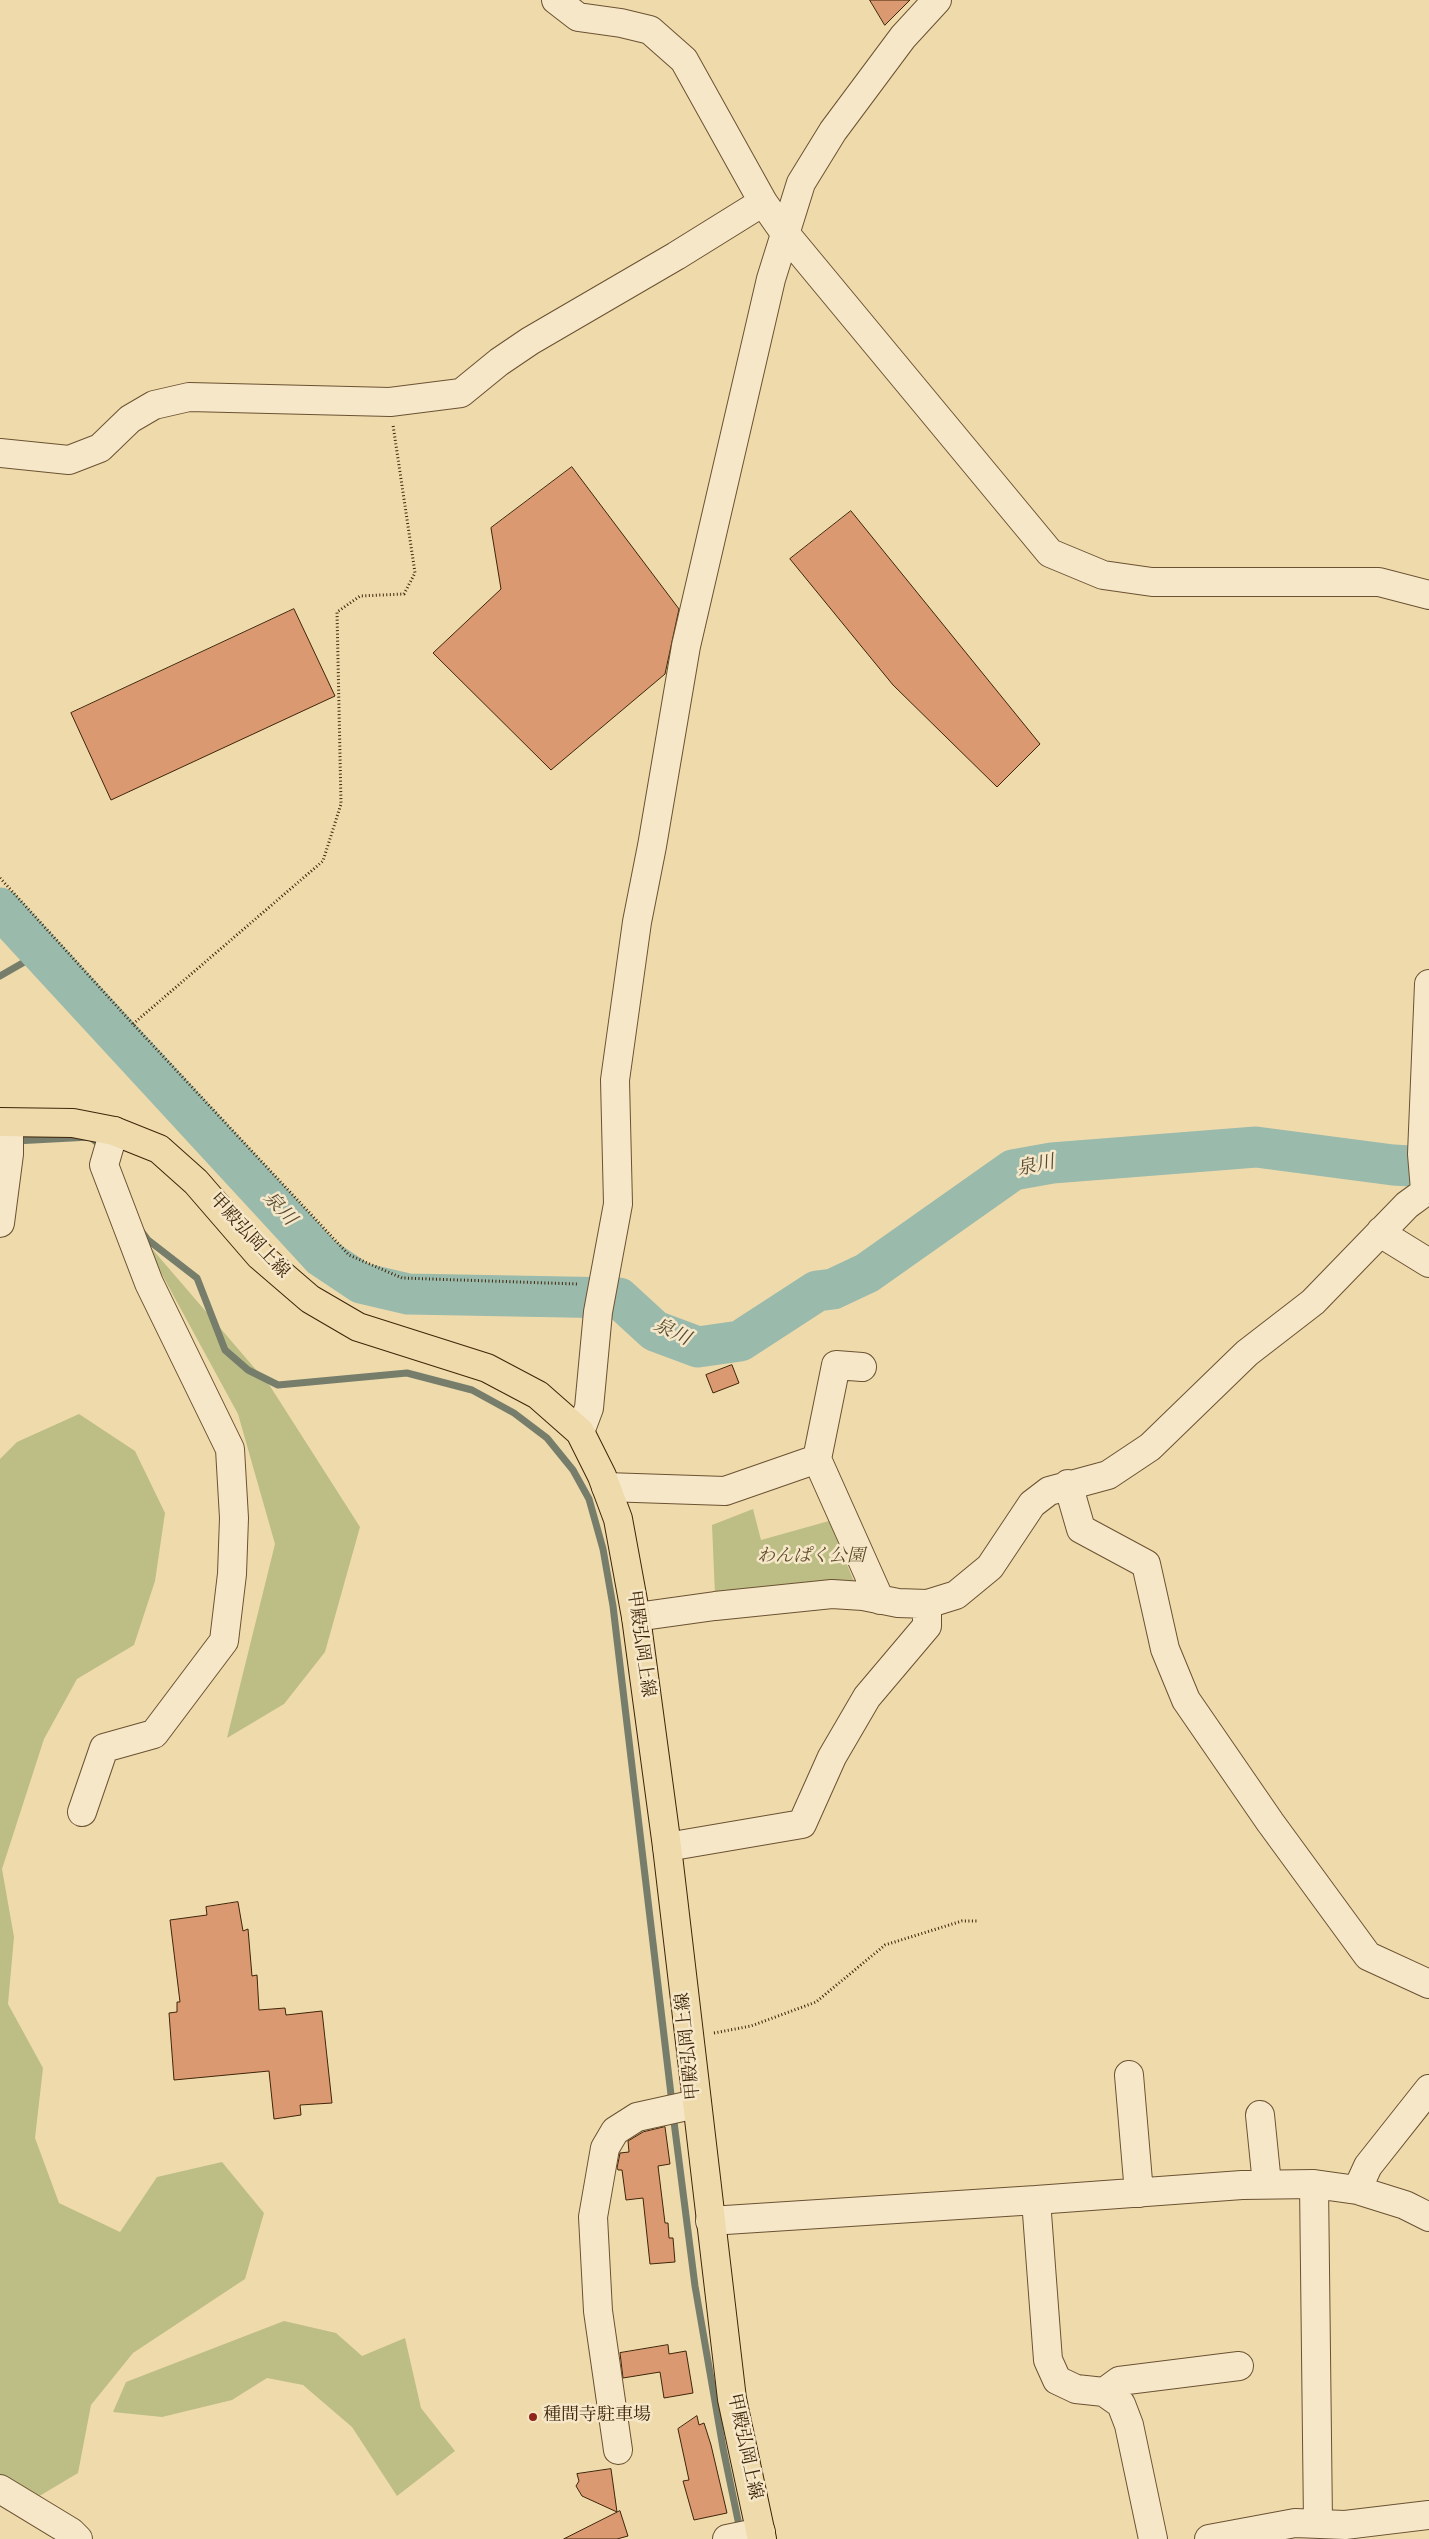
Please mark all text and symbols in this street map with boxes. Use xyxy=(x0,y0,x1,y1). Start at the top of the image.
water label: 泉川 xyxy=(1015,1153,1057,1183)
water label: 泉川 xyxy=(257,1188,299,1232)
street label: 甲殿弘岡上線 xyxy=(203,1190,293,1284)
water label: 泉川 xyxy=(649,1316,693,1352)
park label: わんぱく公園 xyxy=(757,1547,865,1569)
street label: 甲殿弘岡上線 xyxy=(621,1589,657,1699)
street label: 甲殿弘岡上線 xyxy=(674,1991,706,2101)
street label: 甲殿弘岡上線 xyxy=(721,2392,765,2502)
place label: 種間寺駐車場 xyxy=(543,2406,651,2428)
marker: 種間寺駐車場 xyxy=(527,2411,539,2423)

